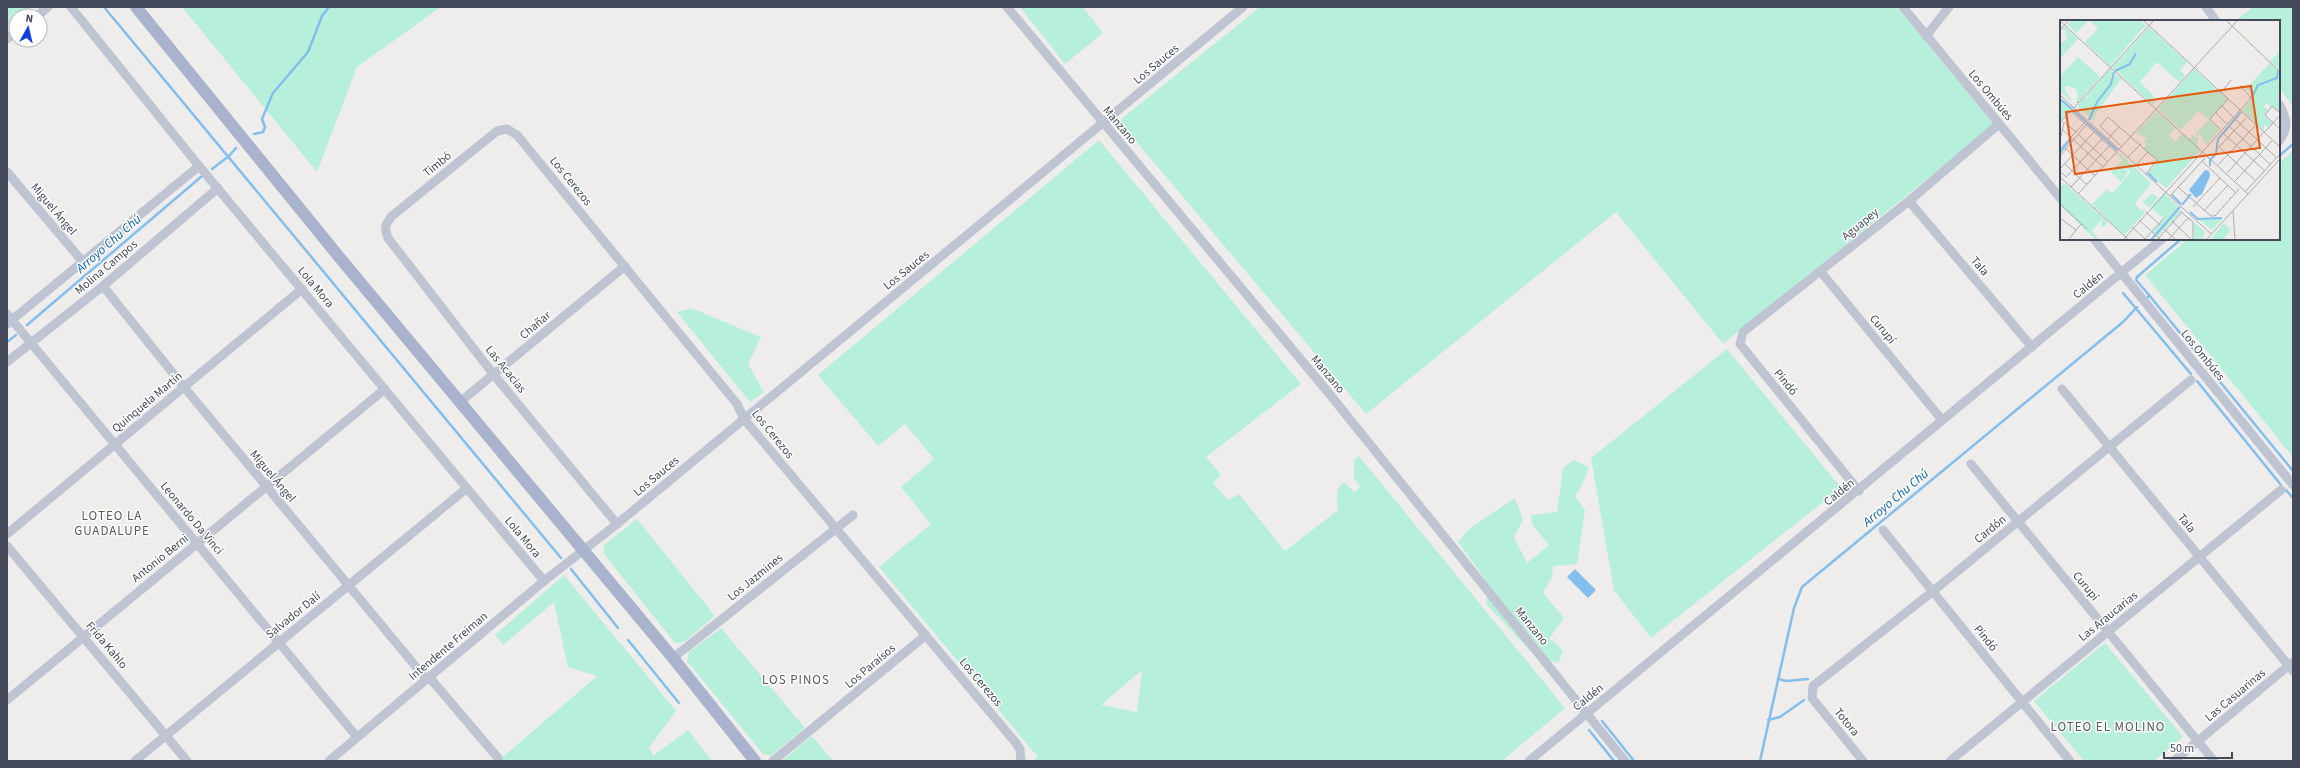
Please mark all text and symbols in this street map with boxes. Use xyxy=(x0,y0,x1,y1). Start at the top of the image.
north arrow xyxy=(8,8,48,48)
text: N xyxy=(25,11,34,27)
inset map xyxy=(2060,20,2280,240)
street label: Los Sauces xyxy=(1130,40,1183,89)
street label: Los Ombúes xyxy=(1964,66,2017,124)
street label: Manzano xyxy=(1099,103,1141,148)
street label: Timbó xyxy=(419,148,455,181)
street label: Los Cerezos xyxy=(545,153,596,210)
street label: Miguel Ángel xyxy=(27,179,81,239)
street label: Aguapey xyxy=(1838,204,1883,245)
water label: Arroyo Chu Chú xyxy=(71,210,145,278)
street label: Molina Campos xyxy=(71,236,141,299)
street label: Los Sauces xyxy=(880,247,933,294)
street label: Tala xyxy=(1966,253,1993,280)
street label: Lola Mora xyxy=(293,263,338,311)
street label: Caldén xyxy=(2069,268,2107,303)
street label: Chañar xyxy=(516,307,555,344)
street label: Curupí xyxy=(1865,311,1900,349)
street label: Los Ombúes xyxy=(2177,326,2229,385)
street label: Las Acacias xyxy=(481,342,530,397)
street label: Manzano xyxy=(1307,352,1349,397)
street label: Pindó xyxy=(1770,366,1801,399)
street label: Quinquela Martín xyxy=(108,368,186,437)
street label: Los Cerezos xyxy=(747,406,798,463)
street label: Miguel Ángel xyxy=(246,446,300,506)
street label: Los Sauces xyxy=(630,452,683,501)
water label: Arroyo Chu Chú xyxy=(1858,465,1933,531)
street label: Caldén xyxy=(1820,475,1858,510)
street label: Leonardo Da Vinci xyxy=(156,478,227,558)
district label: LOTEO LA GUADALUPE xyxy=(74,507,150,540)
street label: Tala xyxy=(2173,510,2200,537)
street label: Cardón xyxy=(1971,511,2010,548)
street label: Lola Mora xyxy=(500,513,545,561)
street label: Antonio Berni xyxy=(128,530,192,587)
street label: Los Jazmines xyxy=(724,550,787,605)
street label: Curupí xyxy=(2068,568,2103,606)
street label: Salvador Dalí xyxy=(262,587,325,643)
street label: Las Araucarias xyxy=(2075,587,2142,646)
street label: Manzano xyxy=(1511,603,1552,649)
street label: Intendente Freiman xyxy=(405,608,492,685)
street label: Frida Kahlo xyxy=(82,618,131,673)
street label: Pindó xyxy=(1970,622,2001,655)
street label: Los Paraísos xyxy=(841,640,899,693)
street label: Los Cerezos xyxy=(955,654,1006,710)
street label: Las Casuarinas xyxy=(2201,665,2269,726)
district label: LOS PINOS xyxy=(762,671,830,689)
street label: Caldén xyxy=(1569,680,1607,715)
street label: Totora xyxy=(1830,704,1863,740)
district label: LOTEO EL MOLINO xyxy=(2051,718,2166,736)
scale bar xyxy=(2164,734,2232,760)
text: 50 m xyxy=(2170,740,2194,757)

